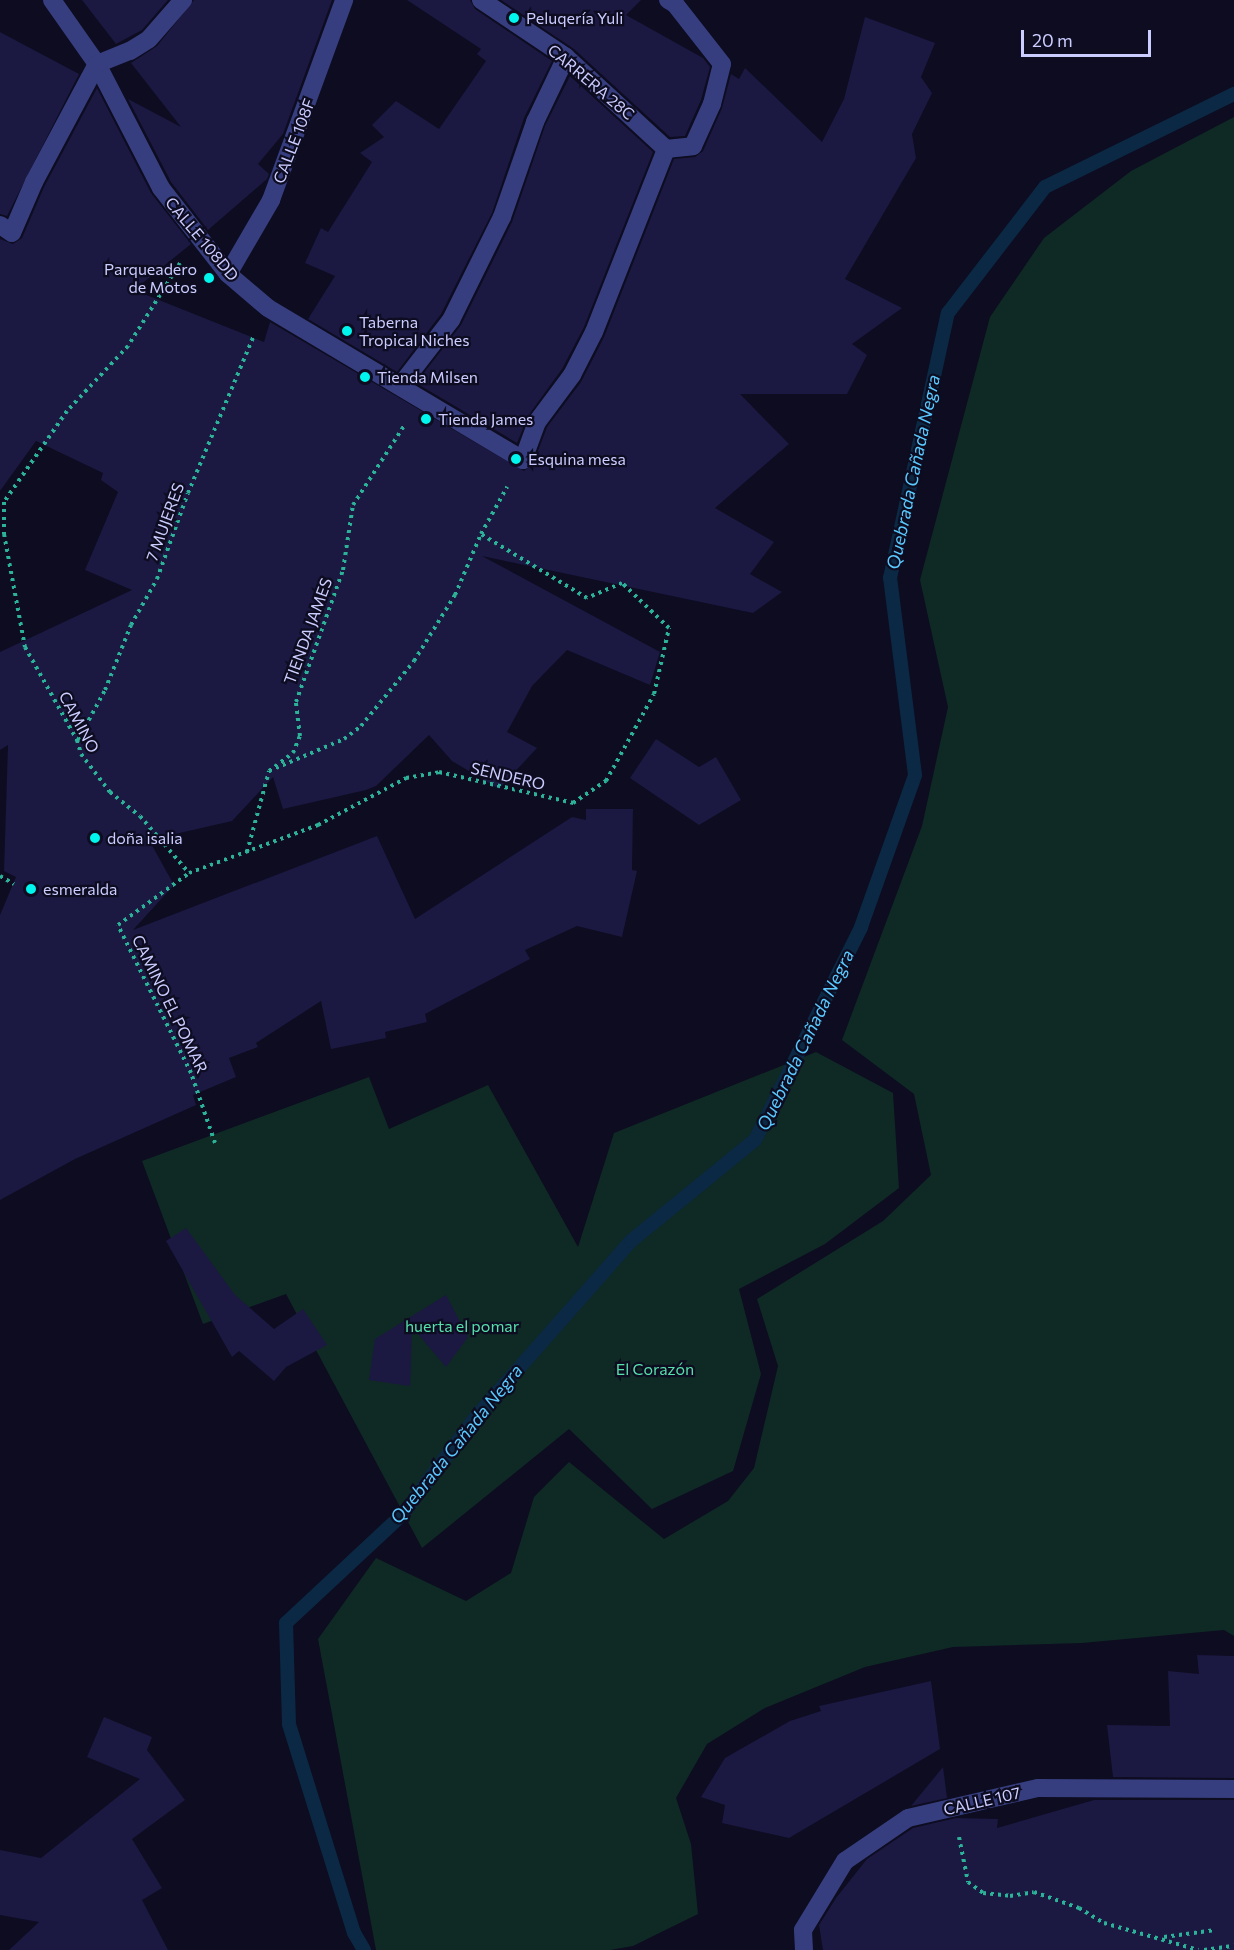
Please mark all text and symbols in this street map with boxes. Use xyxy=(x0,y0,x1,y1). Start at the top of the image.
place label: Peluqería Yuli xyxy=(526,8,623,28)
marker: Peluqería Yuli xyxy=(507,11,521,25)
scale bar xyxy=(1024,18,1154,56)
text: 20 m xyxy=(1032,29,1073,51)
street label: CARRERA 28C xyxy=(544,40,638,124)
street label: CALLE 108F xyxy=(269,96,319,186)
street label: CALLE 108DD xyxy=(161,193,243,285)
place label: Parqueadero de Motos xyxy=(104,259,197,297)
marker: Parqueadero de Motos xyxy=(202,271,216,285)
place label: Taberna Tropical Niches xyxy=(359,312,470,350)
marker: Taberna Tropical Niches xyxy=(340,324,354,338)
place label: Tienda Milsen xyxy=(377,367,478,387)
marker: Tienda Milsen xyxy=(358,370,372,384)
water label: Quebrada Cañada Negra xyxy=(882,373,944,571)
place label: Tienda James xyxy=(438,409,533,429)
marker: Tienda James xyxy=(419,412,433,426)
place label: Esquina mesa xyxy=(528,449,626,469)
marker: Esquina mesa xyxy=(509,452,523,466)
street label: 7 MUJERES xyxy=(142,480,188,564)
street label: TIENDA JAMES xyxy=(280,575,336,687)
street label: CAMINO xyxy=(55,688,103,756)
street label: SENDERO xyxy=(469,758,547,794)
place label: doña isalia xyxy=(107,828,183,848)
marker: doña isalia xyxy=(88,831,102,845)
place label: esmeralda xyxy=(43,879,117,899)
marker: esmeralda xyxy=(24,882,38,896)
street label: CAMINO EL POMAR xyxy=(128,932,212,1076)
water label: Quebrada Cañada Negra xyxy=(752,946,858,1134)
park label: huerta el pomar xyxy=(405,1316,519,1336)
park label: El Corazón xyxy=(616,1359,694,1379)
water label: Quebrada Cañada Negra xyxy=(385,1360,527,1528)
street label: CALLE 107 xyxy=(942,1783,1022,1819)

